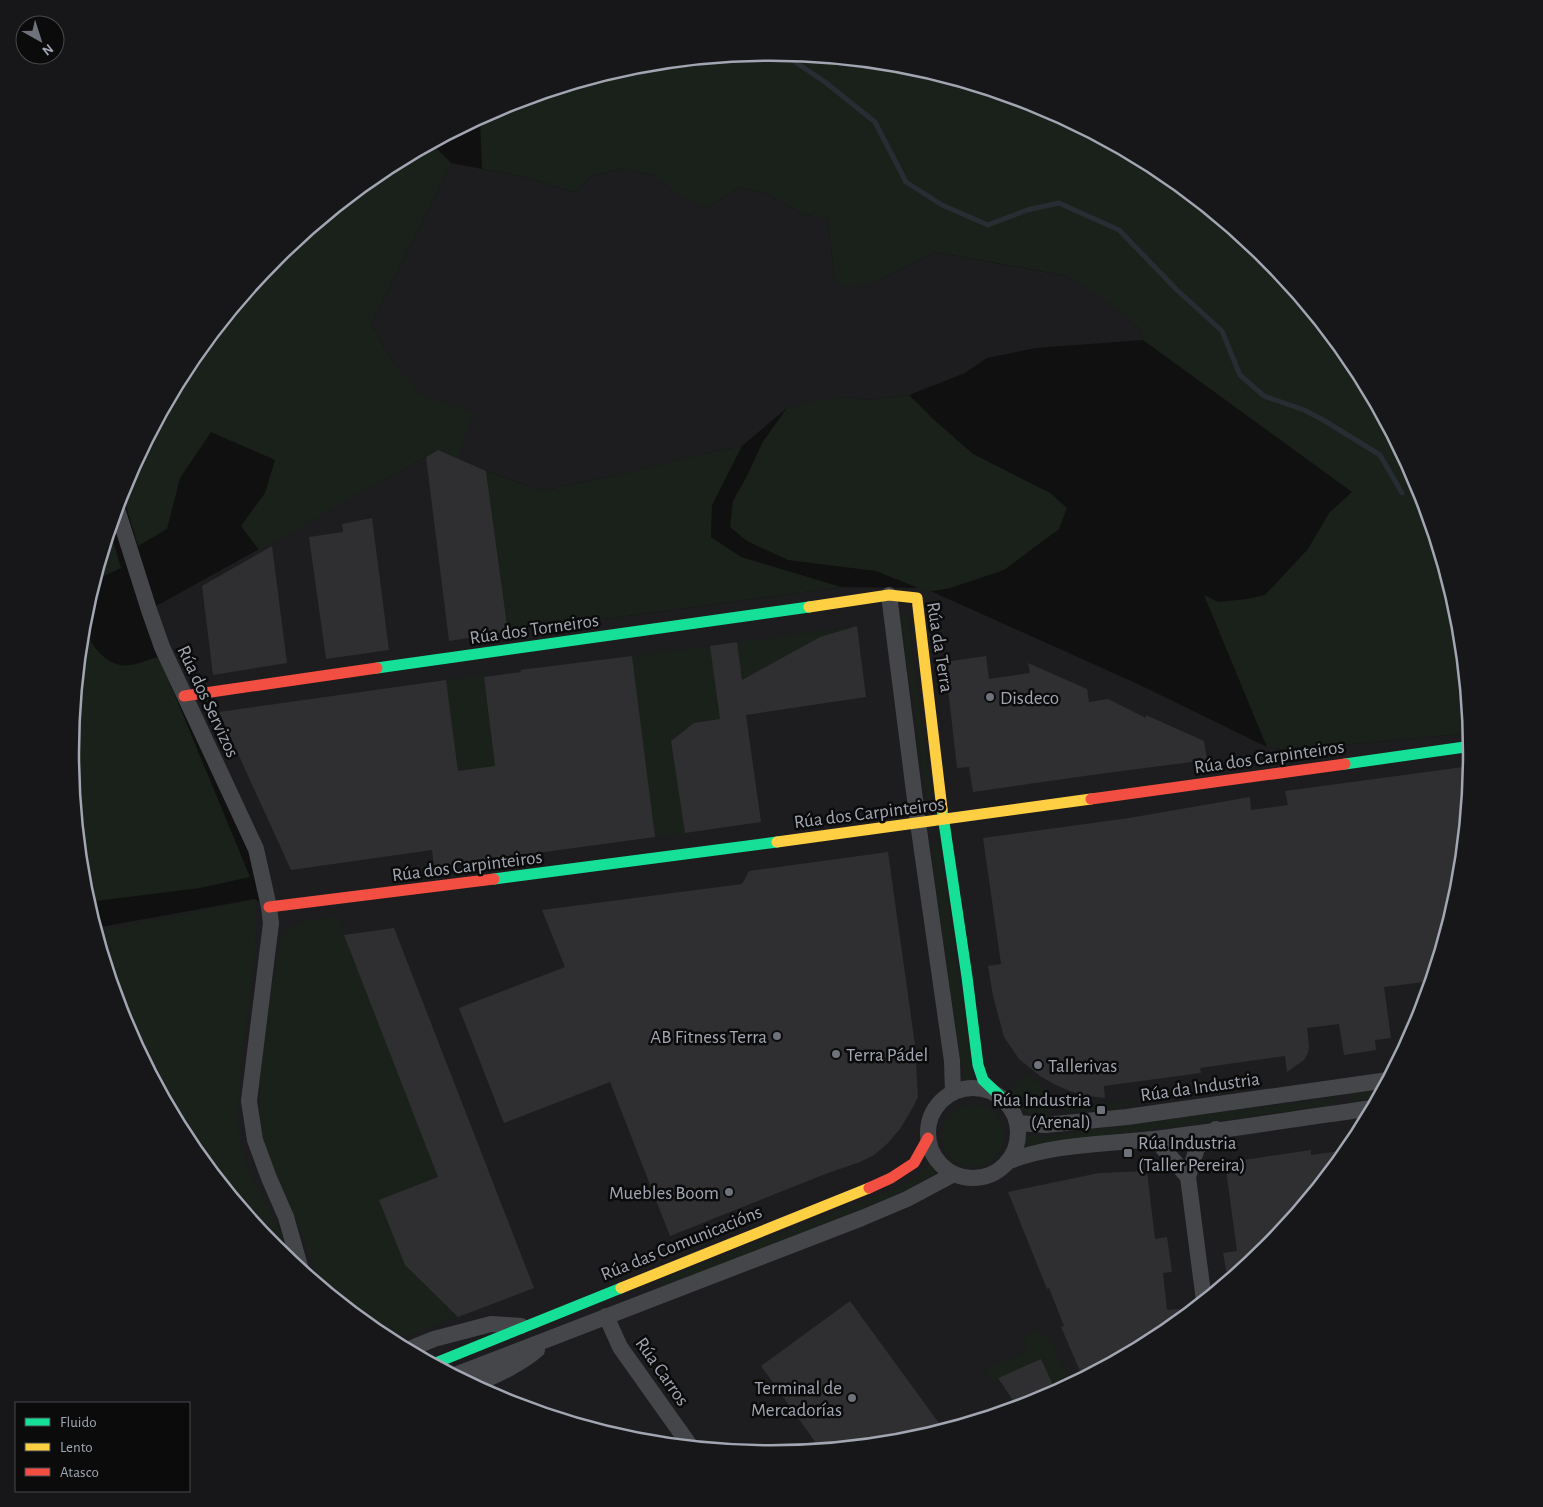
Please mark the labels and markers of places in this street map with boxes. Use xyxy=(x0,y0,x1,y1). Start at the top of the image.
place label: Disdeco xyxy=(1000,689,1059,708)
marker: Disdeco xyxy=(984,691,996,703)
place label: AB Fitness Terra xyxy=(650,1028,767,1047)
marker: AB Fitness Terra xyxy=(771,1030,783,1042)
place label: Terra Pádel xyxy=(846,1046,928,1065)
marker: Terra Pádel xyxy=(830,1048,842,1060)
place label: Tallerivas xyxy=(1048,1057,1117,1076)
marker: Tallerivas xyxy=(1032,1059,1044,1071)
place label: Rúa Industria (Arenal) xyxy=(992,1091,1091,1132)
marker: Rúa Industria (Arenal) xyxy=(1095,1104,1107,1116)
place label: Rúa Industria (Taller Pereira) xyxy=(1138,1134,1246,1175)
marker: Rúa Industria (Taller Pereira) xyxy=(1122,1147,1134,1159)
place label: Muebles Boom xyxy=(609,1184,719,1203)
marker: Muebles Boom xyxy=(723,1186,735,1198)
place label: Terminal de Mercadorías xyxy=(751,1379,842,1420)
marker: Terminal de Mercadorías xyxy=(846,1392,858,1404)

